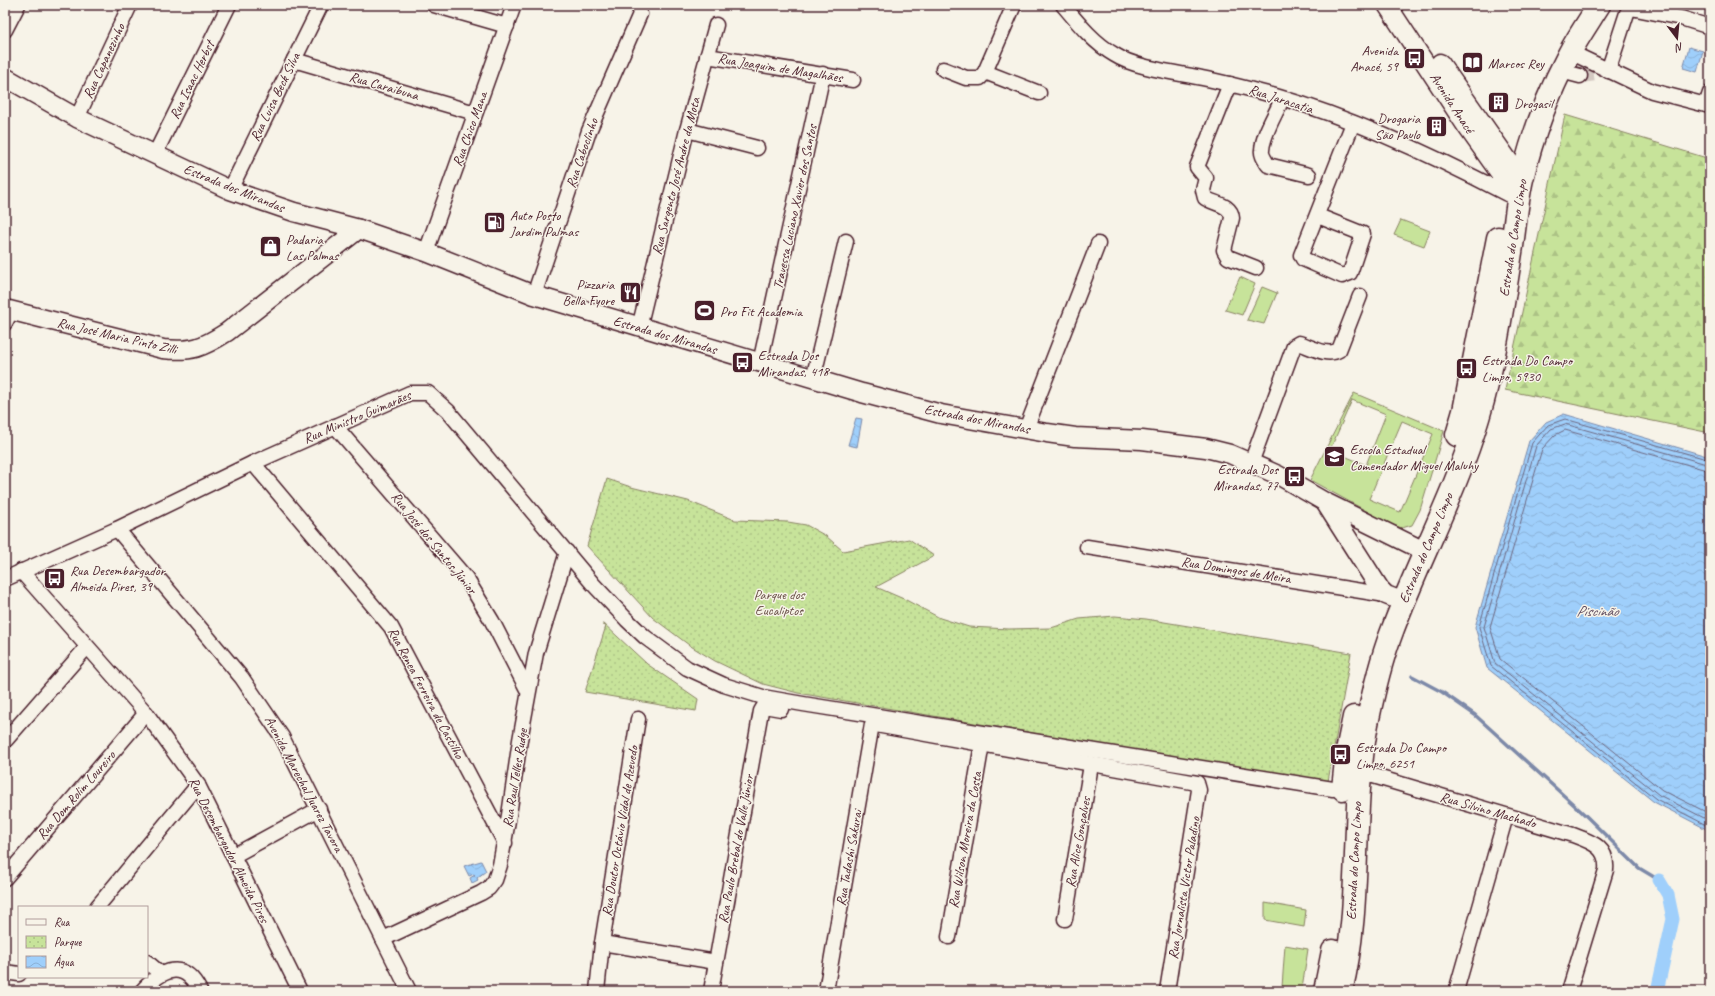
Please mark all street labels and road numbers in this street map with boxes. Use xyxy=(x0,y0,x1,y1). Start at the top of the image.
street label: Rua Capanezinho xyxy=(79,20,129,101)
street label: Rua Isaac Herbst xyxy=(166,36,219,122)
street label: Rua Luisa Beck Silva xyxy=(246,49,304,144)
street label: Rua Joaquim de Magalhães xyxy=(717,50,845,86)
street label: Rua Caraibuna xyxy=(347,68,421,104)
street label: Avenida Anacé xyxy=(1426,70,1479,138)
street label: Rua Jaracatia xyxy=(1247,81,1316,118)
street label: Rua Chico Mana xyxy=(449,88,492,169)
street label: Rua Sargento José Andre da Mota xyxy=(648,95,704,256)
street label: Rua Caboclinho xyxy=(562,115,602,190)
street label: Travessa Luciano Xavier dos Santos xyxy=(769,122,821,291)
street label: Estrada dos Mirandas xyxy=(181,160,288,216)
street label: Estrada do Campo Limpo xyxy=(1495,177,1531,298)
street label: Estrada dos Mirandas xyxy=(611,312,720,358)
street label: Rua José Maria Pinto Zilli xyxy=(56,314,181,359)
street label: Rua Ministro Guimarães xyxy=(301,386,414,447)
street label: Estrada dos Mirandas xyxy=(923,400,1032,438)
street label: Rua José dos Santos Júnior xyxy=(388,488,481,598)
street label: Estrada do Campo Limpo xyxy=(1395,489,1457,606)
street label: Rua Domingos de Meira xyxy=(1180,553,1293,587)
street label: Rua Renea Ferreira de Castilho xyxy=(384,624,468,763)
street label: Avenida Marechal Juarez Tavora xyxy=(261,713,348,856)
street label: Rua Raul Telles Rudge xyxy=(499,726,531,829)
street label: Rua Doutor Octávio Vidal de Azevedo xyxy=(598,743,642,917)
street label: Rua Dom Rolim Loureiro xyxy=(33,746,120,843)
street label: Rua Wilson Moreira da Costa xyxy=(945,769,986,910)
street label: Rua Paulo Brebal do Valle Júnior xyxy=(715,772,758,925)
street label: Rua Desembargador Almeida Pires xyxy=(185,774,274,927)
street label: Rua Silvino Machado xyxy=(1438,788,1540,832)
street label: Rua Alice Gonçalves xyxy=(1062,794,1095,889)
street label: Estrada do Campo Limpo xyxy=(1342,801,1366,920)
street label: Rua Tadashi Sakurai xyxy=(832,806,866,907)
street label: Rua Jornalista Victor Paladino xyxy=(1164,815,1204,960)

